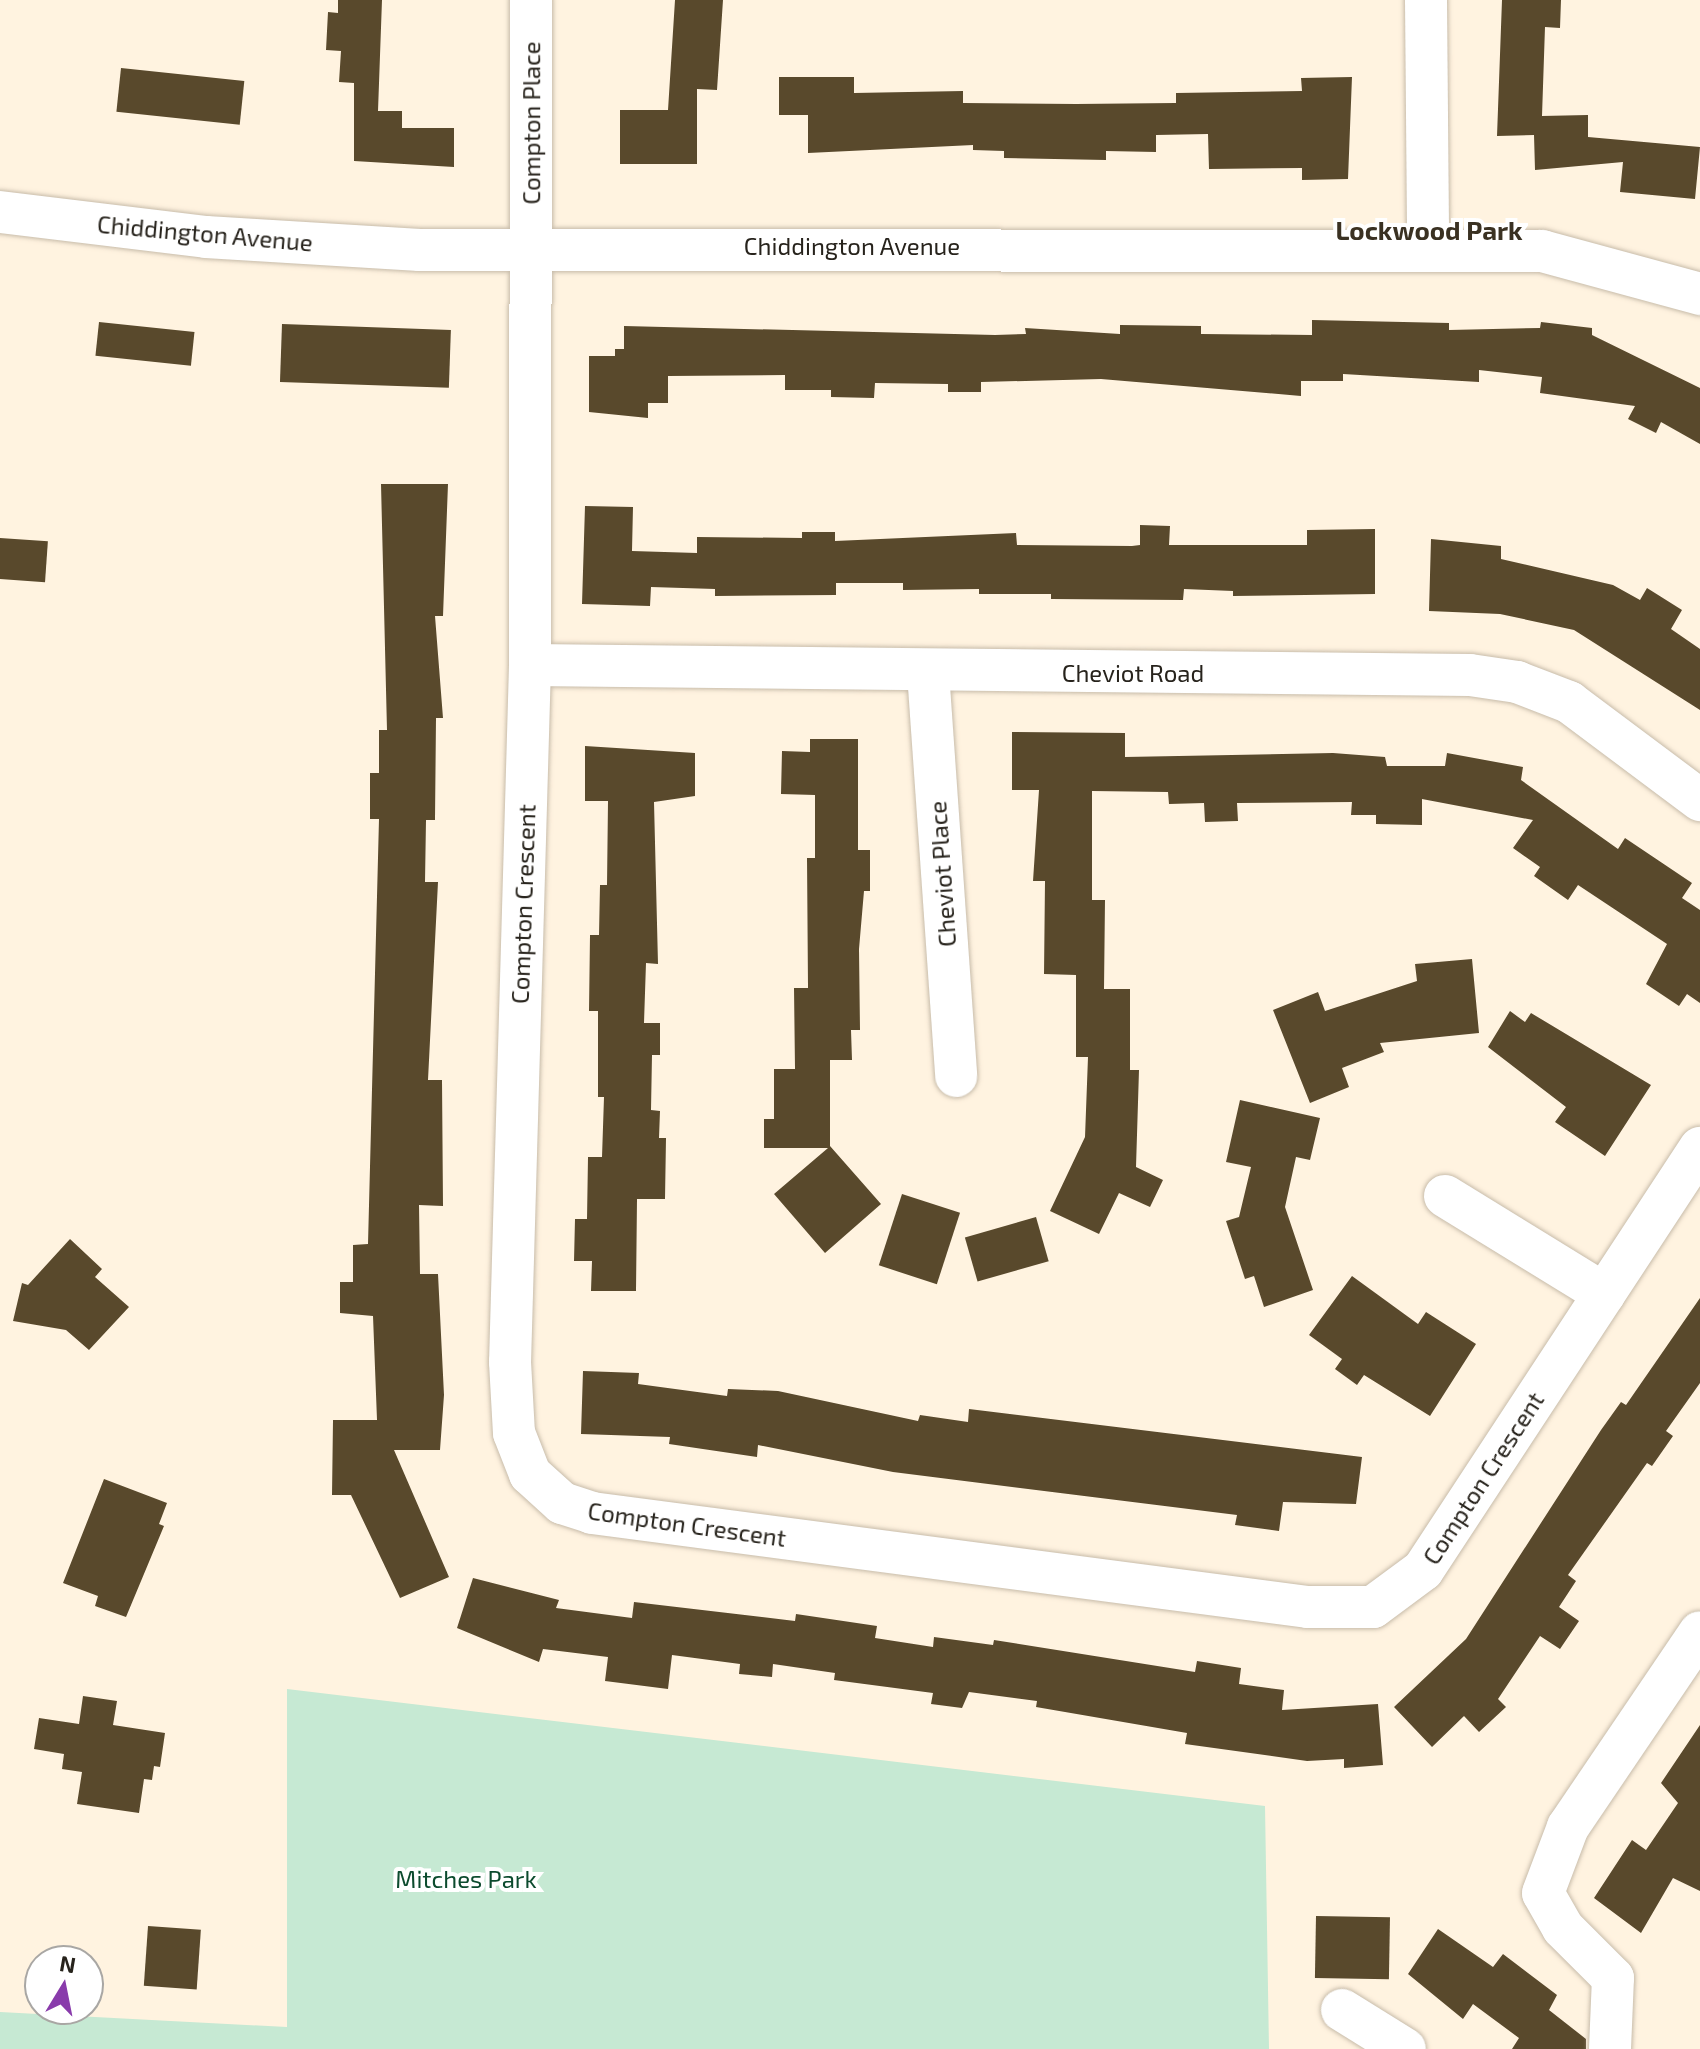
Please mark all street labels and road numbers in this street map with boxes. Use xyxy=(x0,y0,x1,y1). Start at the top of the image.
street label: Compton Place xyxy=(517,41,545,205)
street label: Chiddington Avenue xyxy=(96,209,314,257)
street label: Chiddington Avenue xyxy=(744,232,960,260)
street label: Cheviot Road xyxy=(1062,659,1204,687)
street label: Cheviot Place xyxy=(923,800,961,948)
street label: Compton Crescent xyxy=(505,804,541,1004)
street label: Compton Crescent xyxy=(1416,1386,1550,1570)
street label: Compton Crescent xyxy=(586,1496,788,1552)

